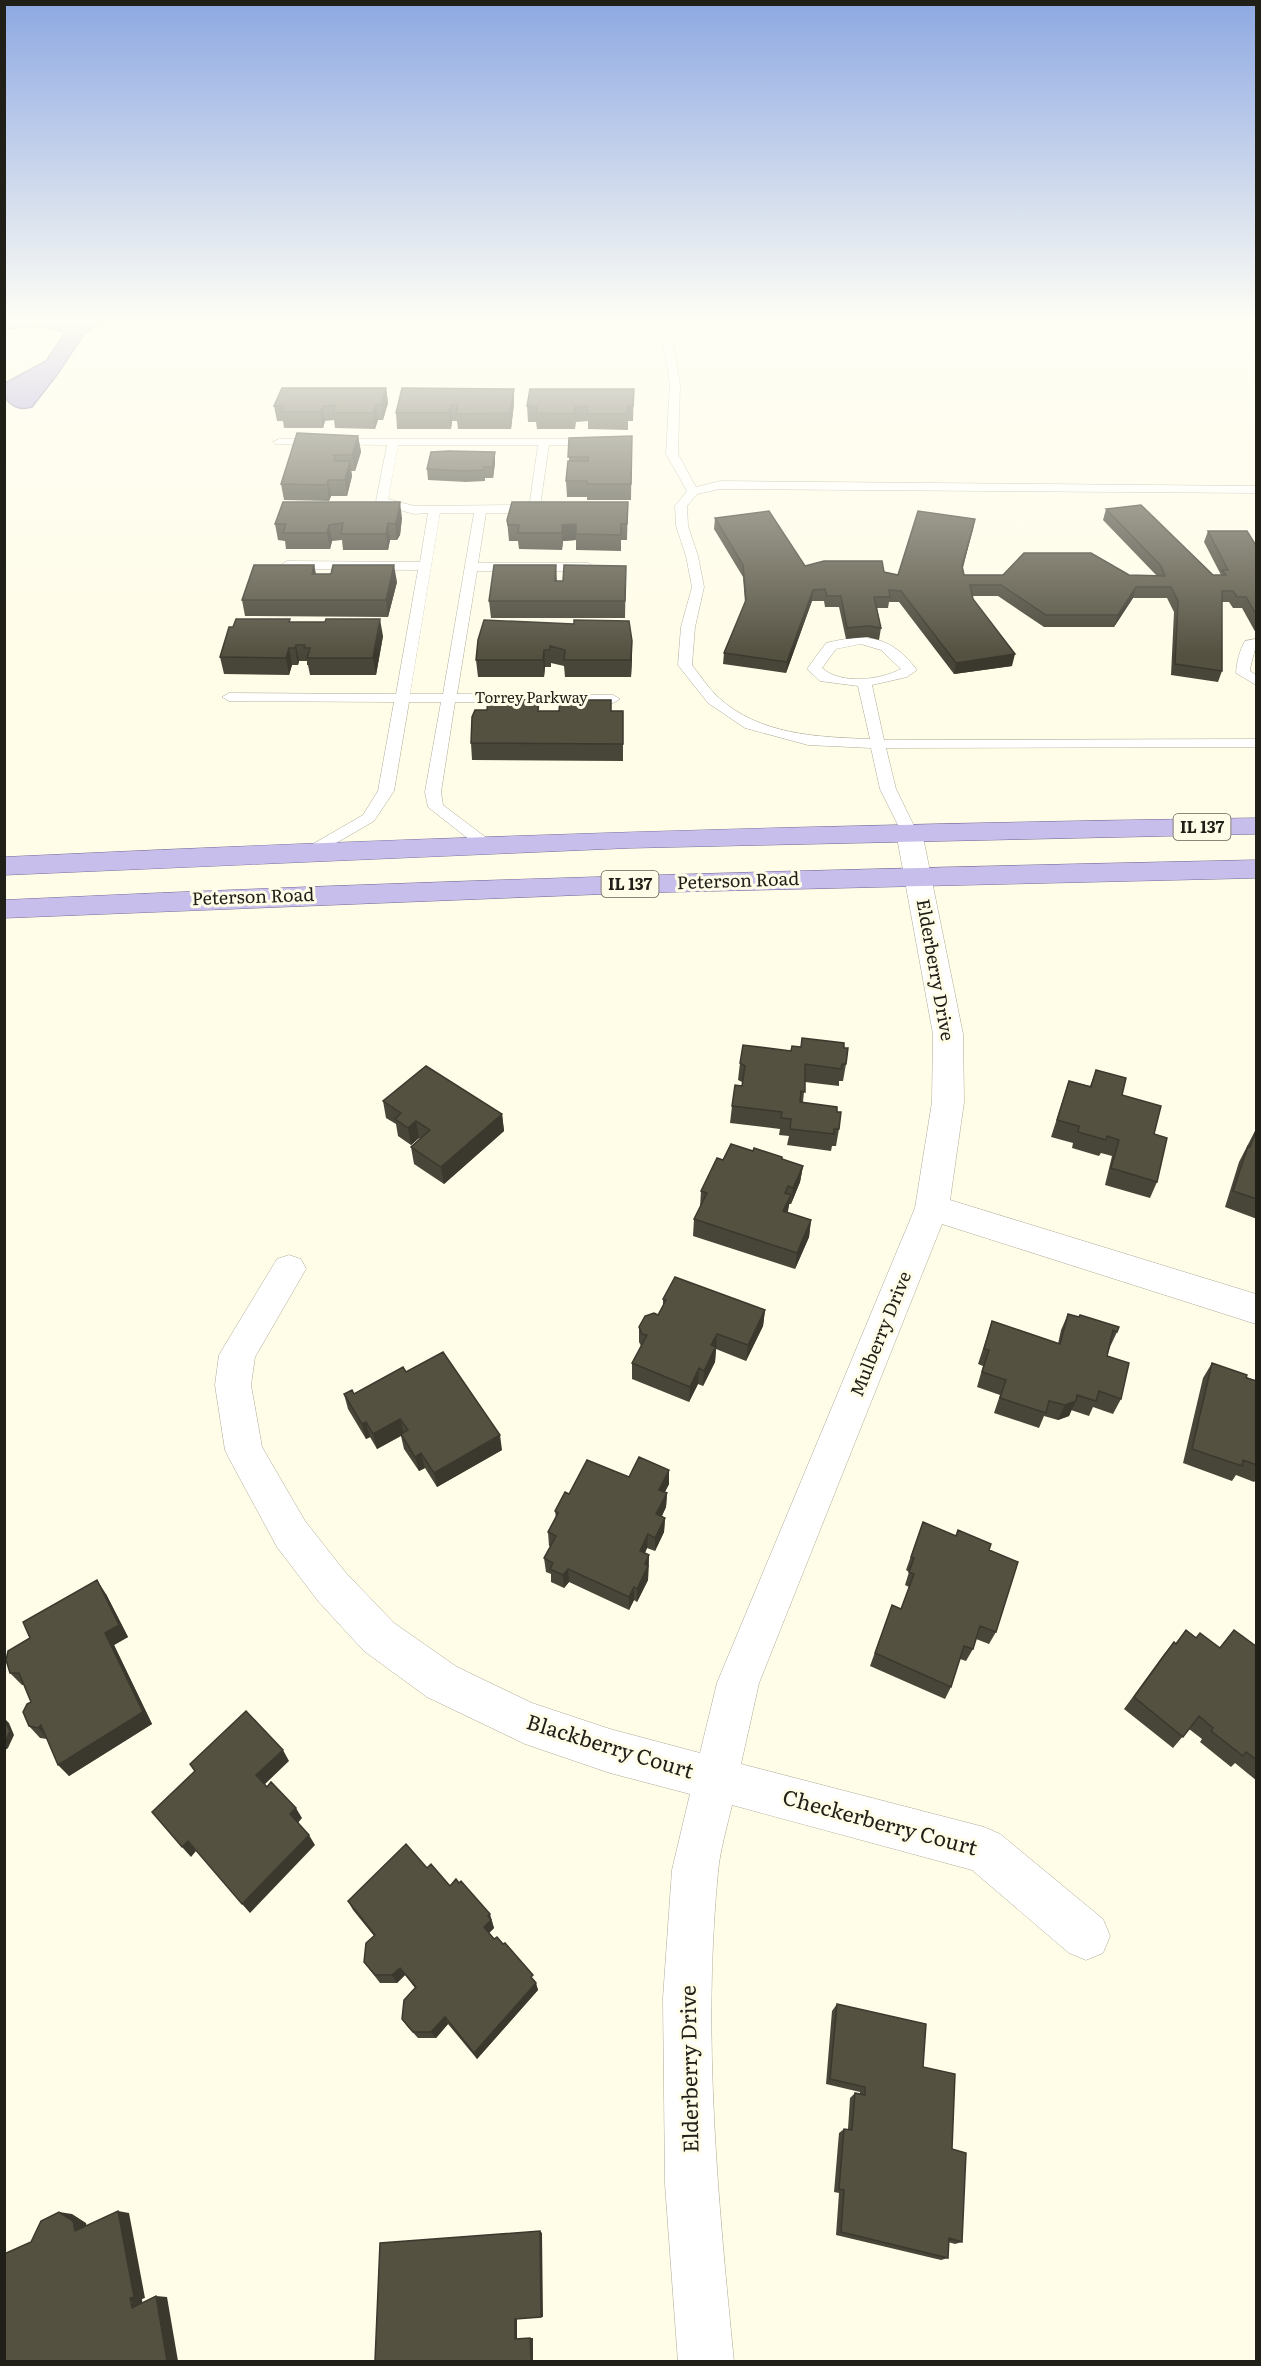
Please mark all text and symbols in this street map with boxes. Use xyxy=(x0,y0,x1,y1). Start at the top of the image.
street label: Torrey Parkway xyxy=(474,685,588,708)
road number: IL 137 xyxy=(1174,814,1230,840)
street label: Peterson Road xyxy=(676,864,800,895)
road number: IL 137 xyxy=(602,871,658,897)
street label: Peterson Road xyxy=(191,880,315,911)
street label: Elderberry Drive xyxy=(911,897,962,1043)
street label: Mulberry Drive xyxy=(842,1267,917,1400)
street label: Blackberry Court xyxy=(523,1704,699,1785)
street label: Checkerberry Court xyxy=(780,1780,982,1862)
street label: Elderberry Drive xyxy=(671,1985,704,2153)

